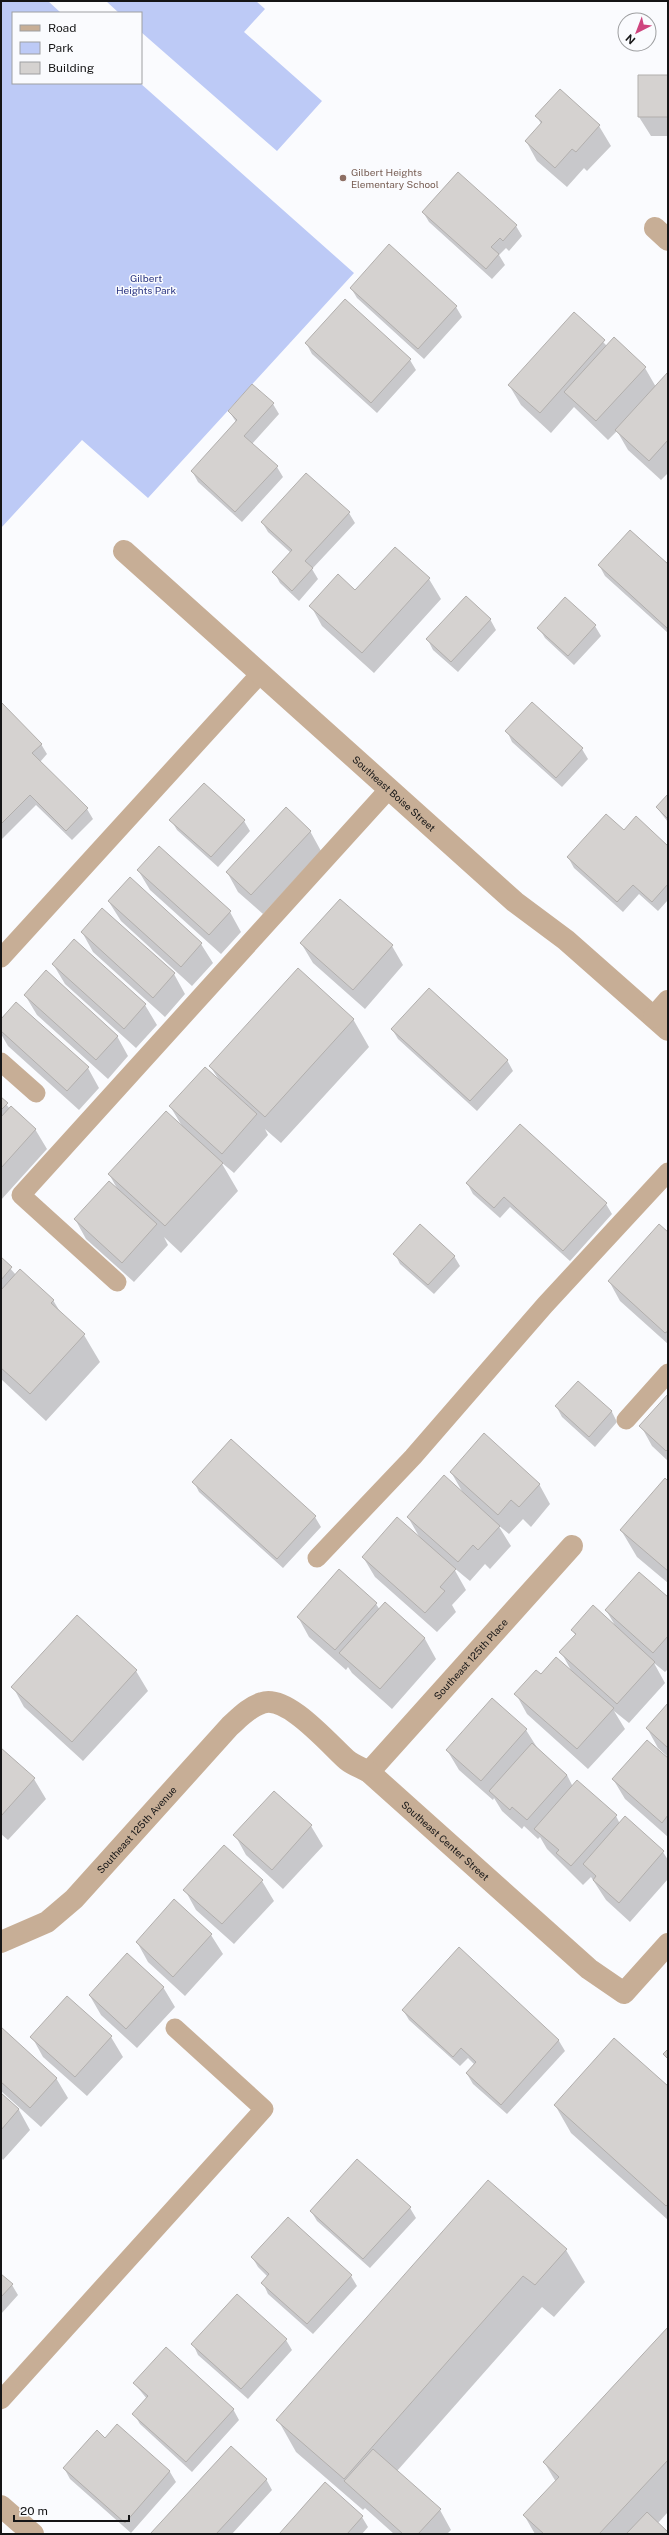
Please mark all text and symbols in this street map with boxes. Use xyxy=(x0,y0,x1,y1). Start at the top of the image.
legend xyxy=(12,12,142,84)
north arrow xyxy=(617,12,657,52)
text: Road xyxy=(48,21,76,35)
text: N xyxy=(623,32,638,47)
text: Park xyxy=(48,41,74,55)
text: Building xyxy=(48,61,94,75)
place label: Gilbert Heights Elementary School xyxy=(351,166,439,190)
marker: Gilbert Heights Elementary School xyxy=(338,173,348,183)
park label: Gilbert Heights Park xyxy=(116,272,176,296)
street label: Southeast Boise Street xyxy=(350,753,438,834)
street label: Southeast 125th Place xyxy=(431,1616,510,1702)
street label: Southeast 125th Avenue xyxy=(94,1783,179,1876)
street label: Southeast Center Street xyxy=(399,1798,492,1883)
scale bar xyxy=(14,2497,129,2523)
text: 20 m xyxy=(20,2504,48,2518)

